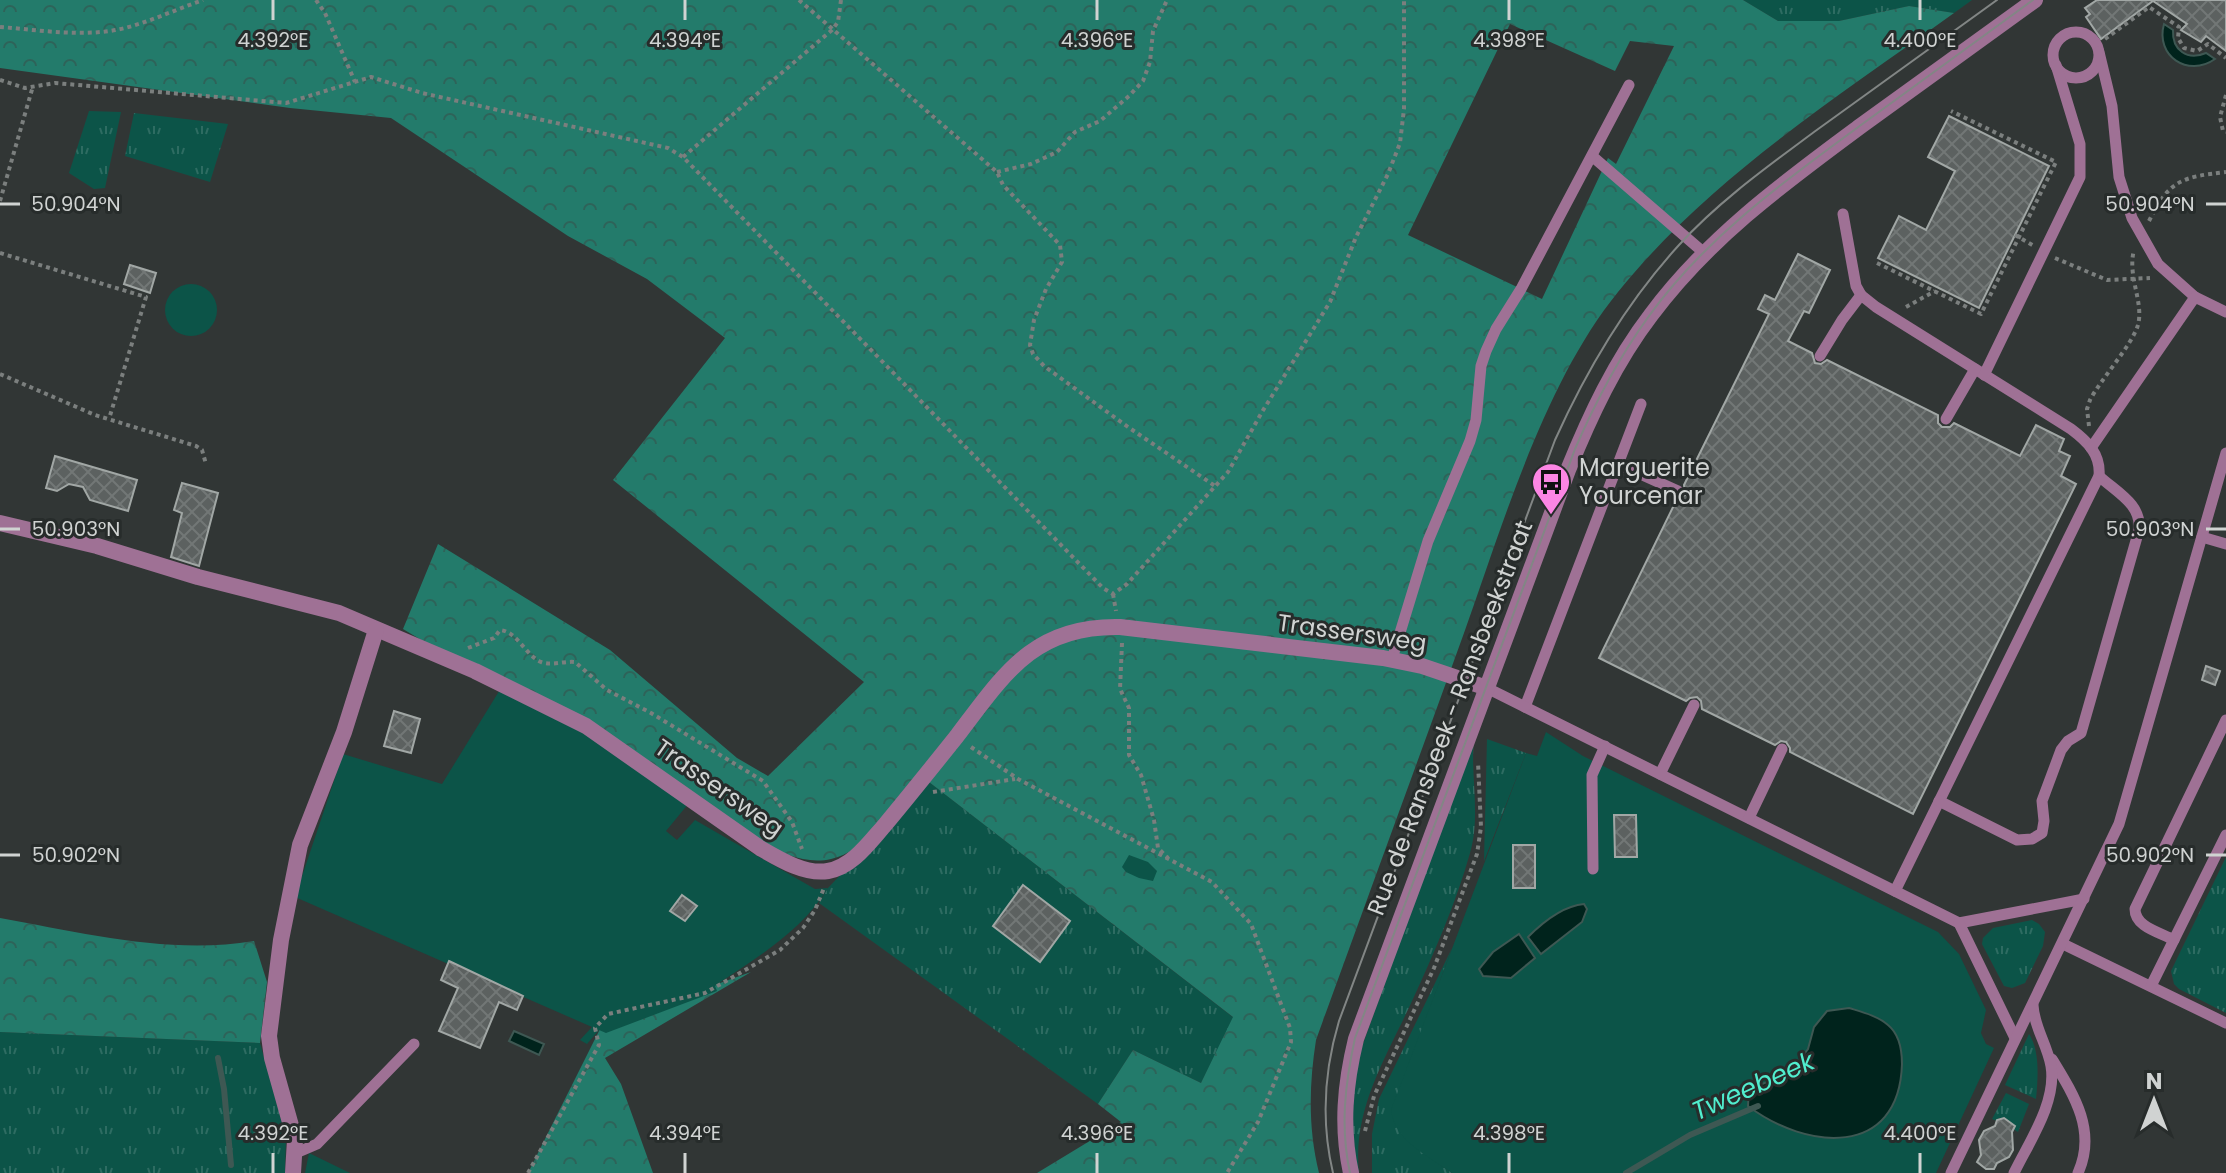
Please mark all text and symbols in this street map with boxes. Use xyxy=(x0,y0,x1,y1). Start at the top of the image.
text: 4.392°E xyxy=(237,26,309,54)
text: 4.394°E xyxy=(649,26,721,54)
text: 4.396°E xyxy=(1061,26,1133,54)
text: 4.398°E xyxy=(1473,26,1545,54)
text: 4.400°E xyxy=(1884,26,1956,54)
text: 50.904°N xyxy=(31,190,121,218)
text: 50.904°N xyxy=(2105,190,2195,218)
place label: Marguerite Yourcenar xyxy=(1579,451,1710,512)
bus stop icon: Marguerite Yourcenar xyxy=(1530,461,1572,516)
text: 50.903°N xyxy=(32,515,120,543)
text: 50.903°N xyxy=(2106,515,2194,543)
street label: Rue de Ransbeek - Ransbeekstraat xyxy=(1359,516,1540,920)
street label: Trassersweg xyxy=(1275,606,1429,659)
street label: Trassersweg xyxy=(648,731,790,844)
text: 50.902°N xyxy=(32,841,120,869)
text: 50.902°N xyxy=(2106,841,2194,869)
water label: Tweebeek xyxy=(1686,1042,1822,1129)
north arrow xyxy=(2114,1061,2194,1141)
text: N xyxy=(2146,1066,2162,1097)
text: 4.392°E xyxy=(237,1119,309,1147)
text: 4.394°E xyxy=(649,1119,721,1147)
text: 4.396°E xyxy=(1061,1119,1133,1147)
text: 4.398°E xyxy=(1473,1119,1545,1147)
text: 4.400°E xyxy=(1884,1119,1956,1147)

